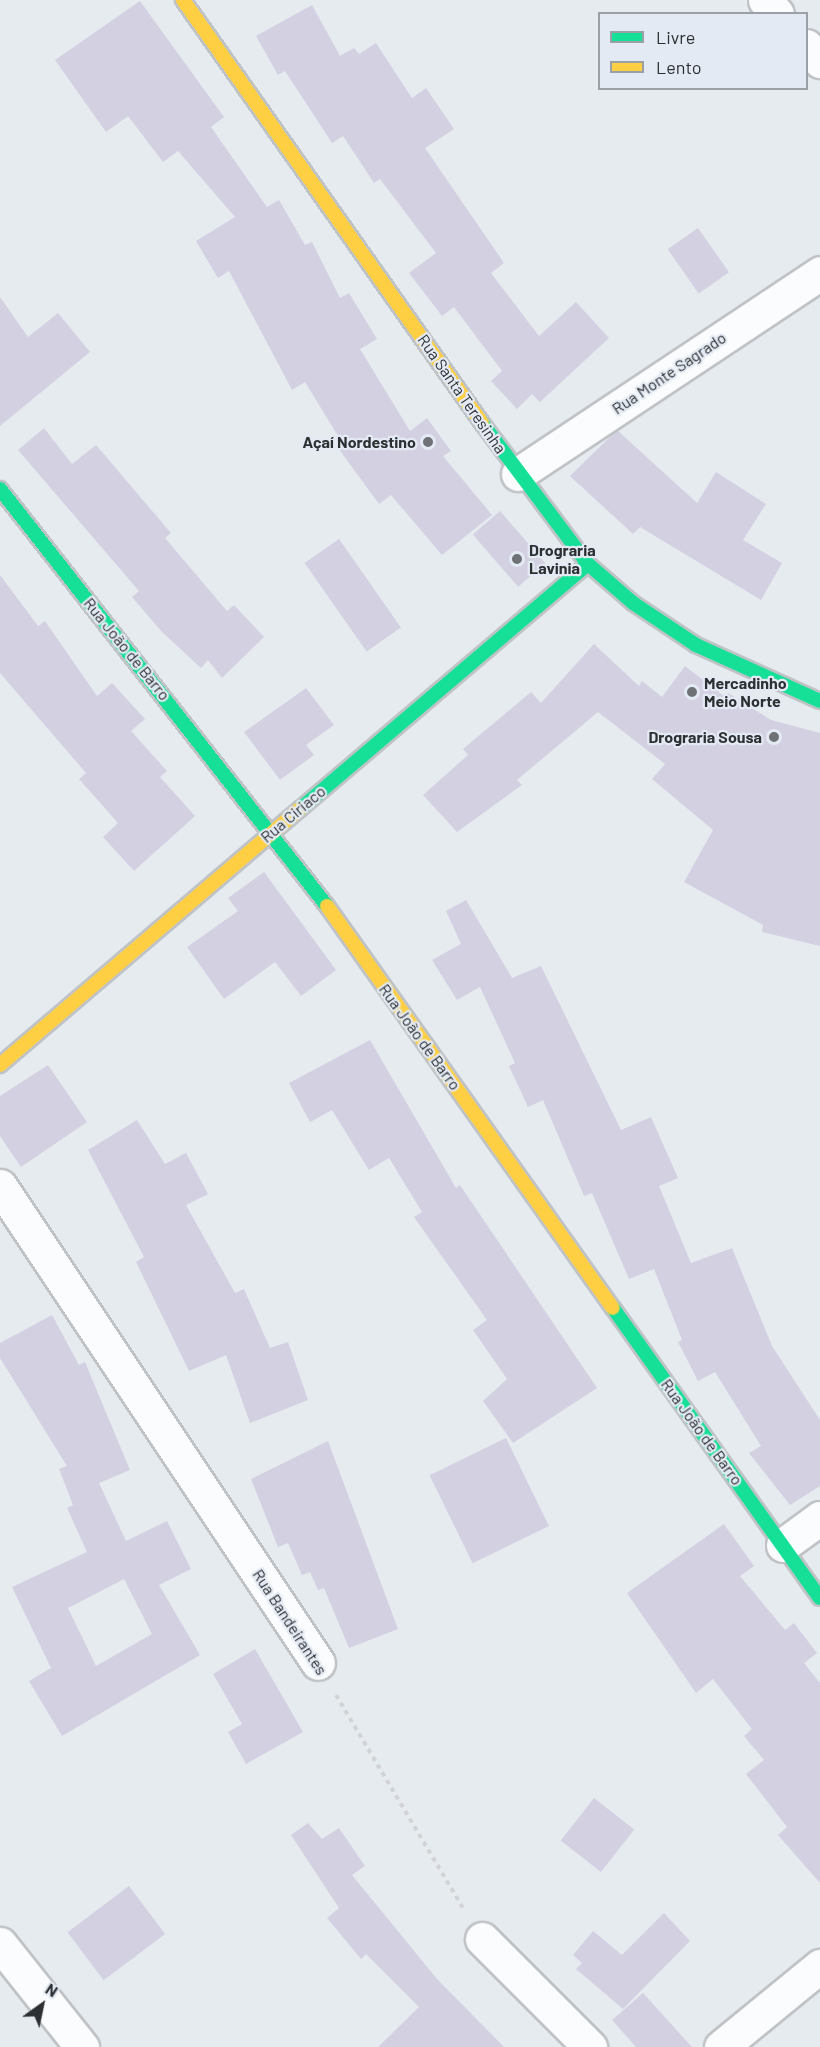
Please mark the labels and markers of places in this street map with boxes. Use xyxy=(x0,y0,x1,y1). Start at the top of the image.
place label: Açaí Nordestino xyxy=(303,432,416,452)
marker: Açaí Nordestino xyxy=(421,435,435,449)
place label: Drograria Lavinia xyxy=(529,540,596,578)
marker: Drograria Lavinia xyxy=(510,552,524,566)
place label: Mercadinho Meio Norte xyxy=(704,673,787,711)
marker: Mercadinho Meio Norte xyxy=(685,685,699,699)
place label: Drograria Sousa xyxy=(648,727,762,747)
marker: Drograria Sousa xyxy=(767,730,781,744)

